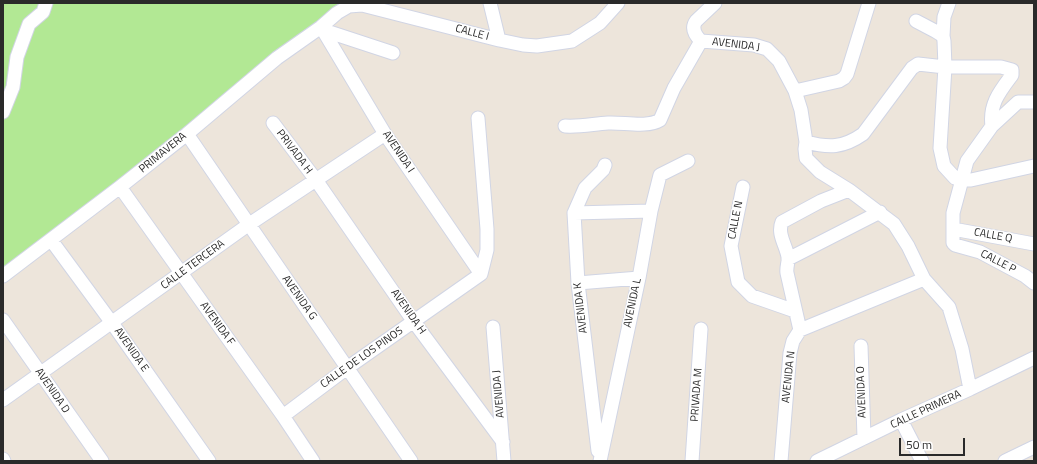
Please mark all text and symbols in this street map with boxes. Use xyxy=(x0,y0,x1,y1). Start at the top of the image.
street label: CALLE I xyxy=(454,22,490,44)
street label: AVENIDA J xyxy=(711,36,761,54)
street label: PRIVADA H xyxy=(273,127,315,177)
street label: AVENIDA I xyxy=(379,129,417,175)
street label: PRIMAVERA xyxy=(137,130,189,176)
street label: CALLE N xyxy=(726,200,746,240)
street label: CALLE Q xyxy=(973,226,1013,246)
street label: CALLE TERCERA xyxy=(159,237,227,293)
street label: CALLE P xyxy=(978,247,1018,277)
street label: AVENIDA G xyxy=(279,273,319,323)
street label: AVENIDA L xyxy=(621,277,645,329)
street label: AVENIDA K xyxy=(571,282,591,334)
street label: AVENIDA H xyxy=(388,287,428,337)
street label: AVENIDA F xyxy=(197,300,237,348)
street label: AVENIDA E xyxy=(111,325,151,375)
street label: CALLE DE LOS PINOS xyxy=(318,325,406,391)
street label: AVENIDA N xyxy=(780,350,798,404)
street label: AVENIDA D xyxy=(32,366,72,416)
street label: AVENIDA O xyxy=(854,366,870,418)
street label: PRIVADA M xyxy=(689,368,705,422)
street label: AVENIDA J xyxy=(490,370,508,418)
street label: CALLE PRIMERA xyxy=(889,388,963,432)
scale bar xyxy=(901,430,967,456)
text: 50 m xyxy=(906,435,932,454)

